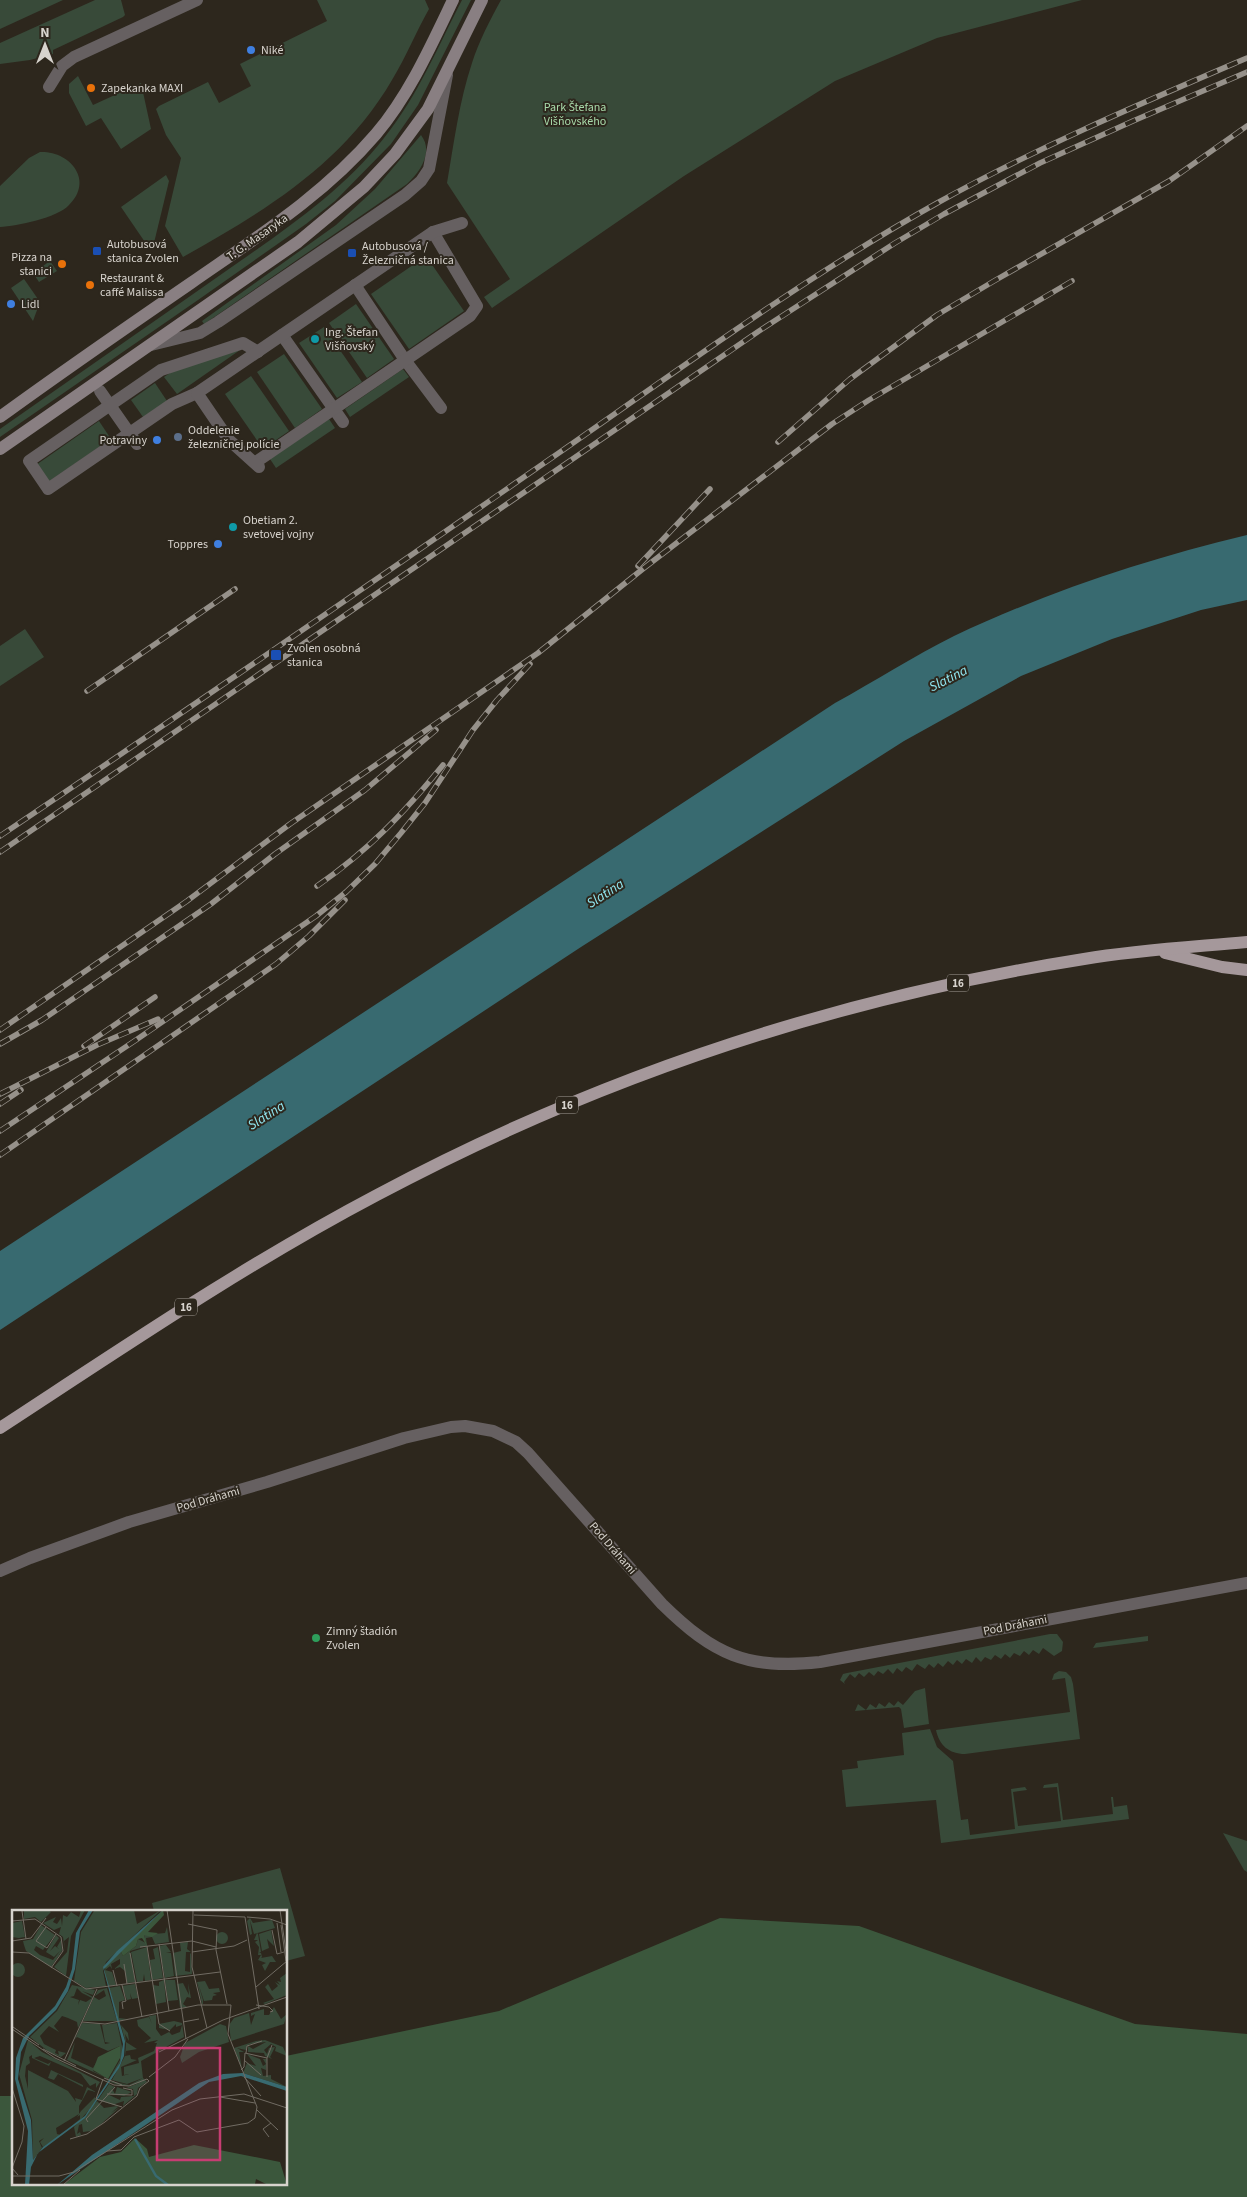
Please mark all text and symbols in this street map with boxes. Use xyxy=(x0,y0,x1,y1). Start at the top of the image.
north arrow xyxy=(20,20,70,70)
text: N xyxy=(40,23,50,43)
place label: Niké xyxy=(261,42,283,59)
marker: Niké xyxy=(245,44,257,56)
place label: Zapekanka MAXI xyxy=(101,80,183,97)
marker: Zapekanka MAXI xyxy=(85,82,97,94)
park label: Park Štefana Višňovského xyxy=(544,99,606,130)
street label: T. G. Masaryka xyxy=(223,210,291,265)
place label: Autobusová stanica Zvolen xyxy=(107,236,179,267)
place label: Autobusová / Železničná stanica xyxy=(362,238,454,269)
marker: Autobusová stanica Zvolen xyxy=(91,245,103,257)
marker: Autobusová / Železničná stanica xyxy=(346,247,358,259)
place label: Pizza na stanici xyxy=(11,249,52,280)
marker: Pizza na stanici xyxy=(56,258,68,270)
place label: Restaurant & caffé Malissa xyxy=(100,270,165,301)
marker: Restaurant & caffé Malissa xyxy=(84,279,96,291)
place label: Lidl xyxy=(21,296,40,313)
marker: Lidl xyxy=(5,298,17,310)
place label: Ing. Štefan Višňovský xyxy=(325,324,378,355)
marker: Ing. Štefan Višňovský xyxy=(309,333,321,345)
place label: Oddelenie železničnej polície xyxy=(188,422,280,453)
marker: Oddelenie železničnej polície xyxy=(172,431,184,443)
place label: Potraviny xyxy=(99,432,147,449)
marker: Potraviny xyxy=(151,434,163,446)
place label: Obetiam 2. svetovej vojny xyxy=(243,512,314,543)
marker: Obetiam 2. svetovej vojny xyxy=(227,521,239,533)
place label: Toppres xyxy=(168,536,208,553)
marker: Toppres xyxy=(212,538,224,550)
place label: Zvolen osobná stanica xyxy=(287,640,361,671)
marker: Zvolen osobná stanica xyxy=(269,648,283,662)
water label: Slatina xyxy=(926,661,972,697)
water label: Slatina xyxy=(583,874,628,913)
road number: 16 xyxy=(947,974,969,991)
water label: Slatina xyxy=(244,1096,289,1135)
road number: 16 xyxy=(556,1096,578,1114)
road number: 16 xyxy=(175,1298,197,1315)
street label: Pod Dráhami xyxy=(175,1482,242,1517)
street label: Pod Dráhami xyxy=(585,1518,640,1578)
street label: Pod Dráhami xyxy=(982,1611,1049,1640)
place label: Zimný štadión Zvolen xyxy=(326,1623,397,1654)
marker: Zimný štadión Zvolen xyxy=(310,1632,322,1644)
inset map xyxy=(12,1910,288,2184)

